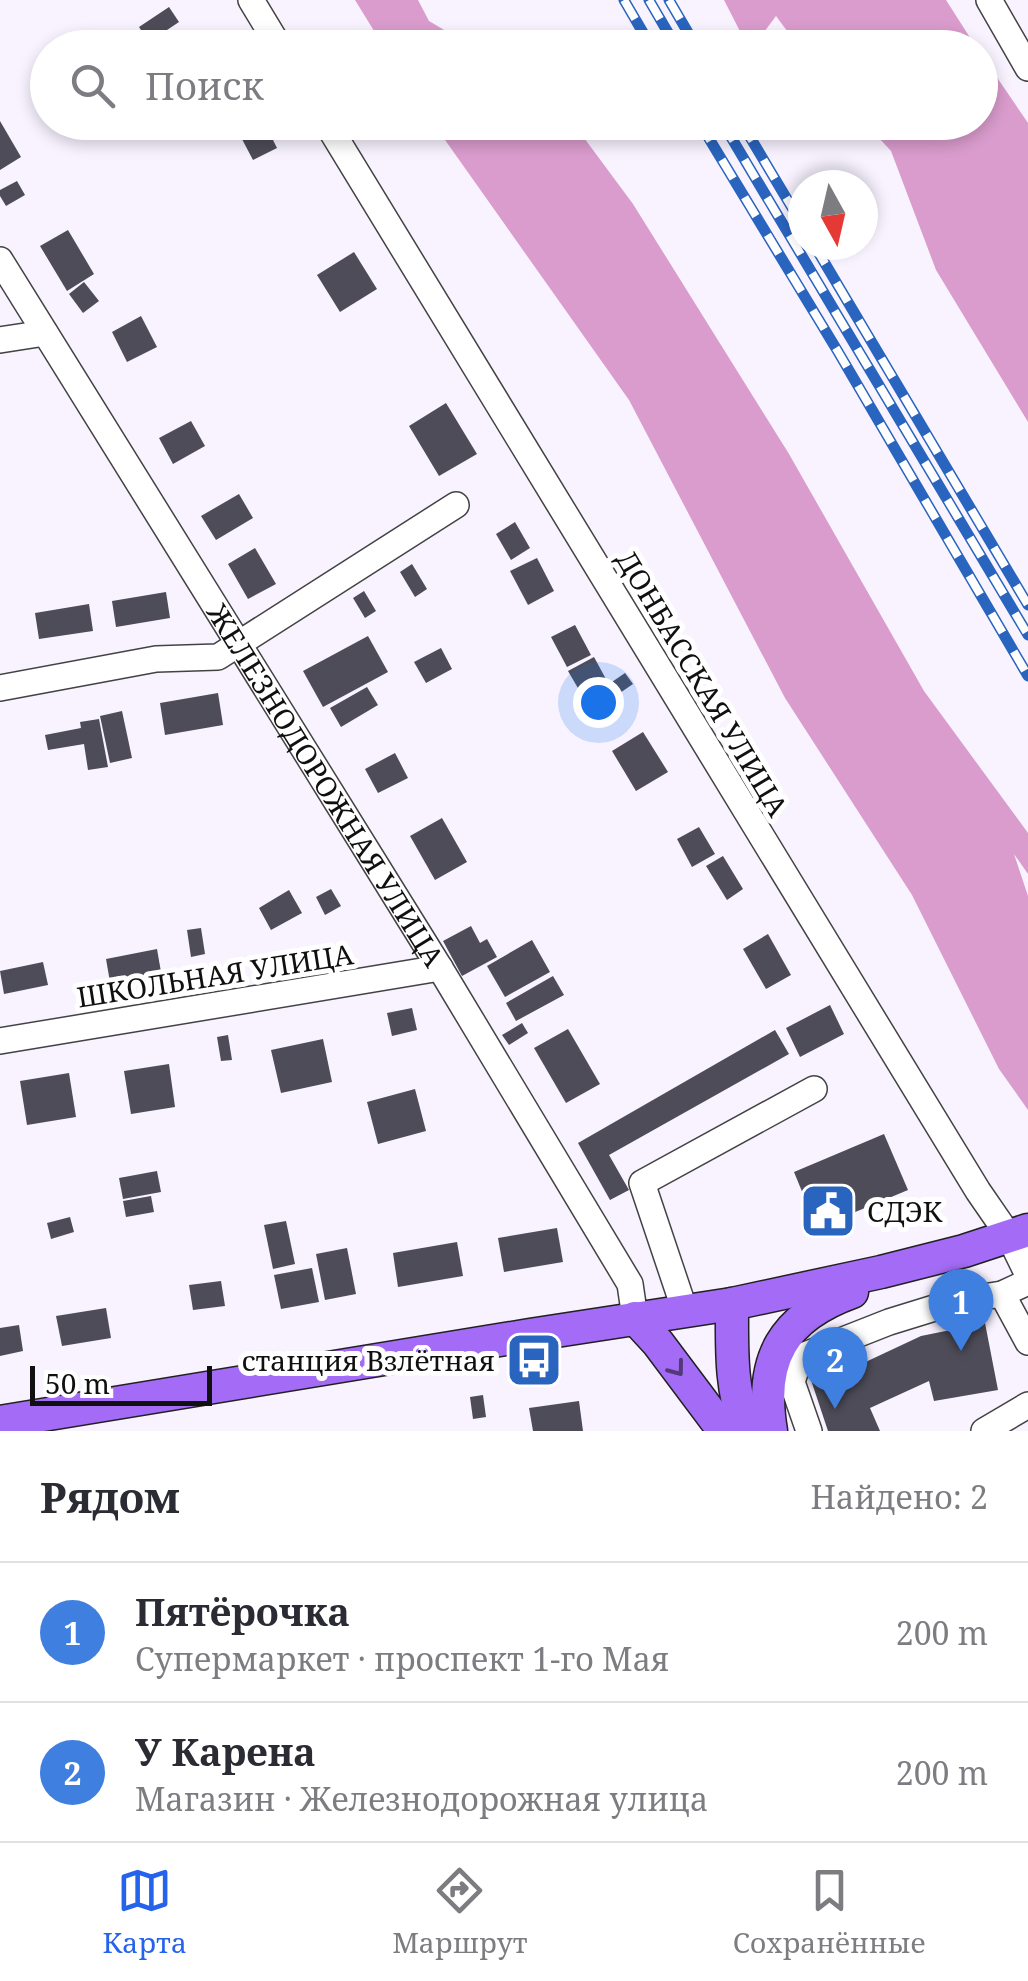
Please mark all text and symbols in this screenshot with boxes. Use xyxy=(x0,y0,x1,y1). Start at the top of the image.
search box xyxy=(30,30,998,140)
icon: search xyxy=(65,58,120,113)
text: Поиск xyxy=(145,59,264,111)
north arrow xyxy=(788,170,878,260)
street label: ДОНБАССКАЯ УЛИЦА xyxy=(608,543,798,823)
street label: ЖЕЛЕЗНОДОРОЖНАЯ УЛИЦА xyxy=(199,595,453,974)
your location xyxy=(573,677,624,728)
street label: ШКОЛЬНАЯ УЛИЦА xyxy=(74,934,356,1016)
public building icon: СДЭК xyxy=(798,1181,858,1241)
place label: СДЭК xyxy=(867,1192,942,1230)
pin: 1 xyxy=(928,1268,994,1351)
pin: 2 xyxy=(802,1326,868,1409)
bus stop icon: станция Взлётная xyxy=(504,1330,564,1390)
place label: станция Взлётная xyxy=(242,1341,495,1379)
one-way arrow xyxy=(666,1358,683,1376)
scale bar xyxy=(30,1361,212,1406)
text: 50 m xyxy=(45,1364,110,1402)
text: Рядом xyxy=(40,1468,180,1525)
text: Найдено: 2 xyxy=(810,1475,988,1518)
text: Пятёрочка xyxy=(135,1585,350,1637)
text: 1 xyxy=(63,1611,82,1654)
text: 200 m xyxy=(896,1611,988,1654)
text: Супермаркет · проспект 1-го Мая xyxy=(135,1637,669,1680)
text: У Карена xyxy=(135,1725,316,1777)
text: 2 xyxy=(63,1751,82,1794)
text: 200 m xyxy=(896,1751,988,1794)
text: Магазин · Железнодорожная улица xyxy=(135,1777,708,1820)
tab: Карта xyxy=(103,1863,187,1961)
tab: Маршрут xyxy=(392,1863,528,1961)
tab: Сохранённые xyxy=(733,1863,925,1961)

